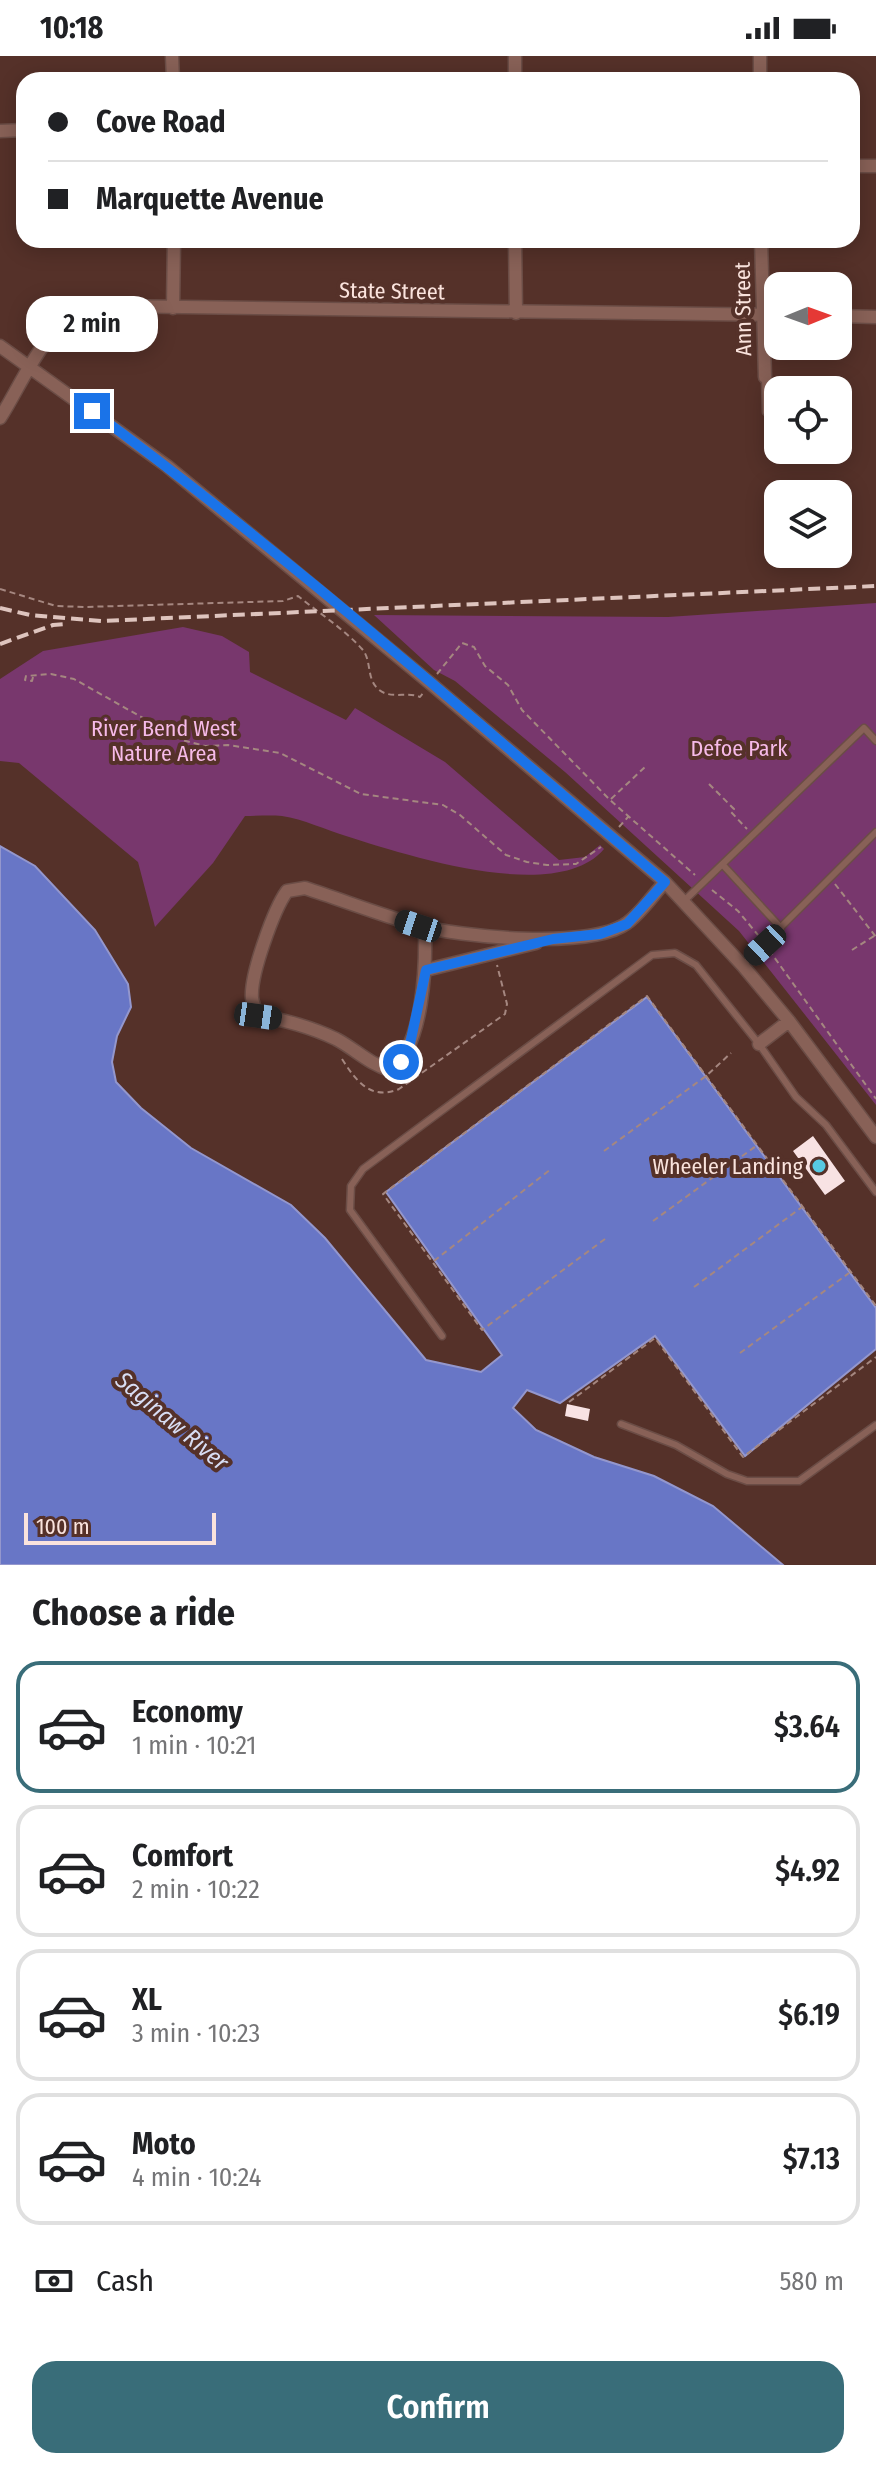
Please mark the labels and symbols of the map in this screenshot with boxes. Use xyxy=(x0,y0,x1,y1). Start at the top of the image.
street label: Ann Street xyxy=(729,261,757,356)
north arrow xyxy=(764,272,852,360)
street label: State Street xyxy=(339,277,446,305)
callout: 2 min xyxy=(26,295,158,351)
route end xyxy=(74,393,110,429)
park label: River Bend West Nature Area xyxy=(91,715,238,767)
park label: Defoe Park xyxy=(691,735,788,762)
car xyxy=(391,907,445,945)
car xyxy=(739,920,791,970)
car xyxy=(233,1001,283,1031)
route start xyxy=(383,1044,419,1080)
place label: Wheeler Landing xyxy=(653,1153,804,1180)
marker: Wheeler Landing xyxy=(810,1157,828,1175)
water label: Saginaw River xyxy=(109,1365,234,1477)
scale bar xyxy=(24,1509,216,1545)

